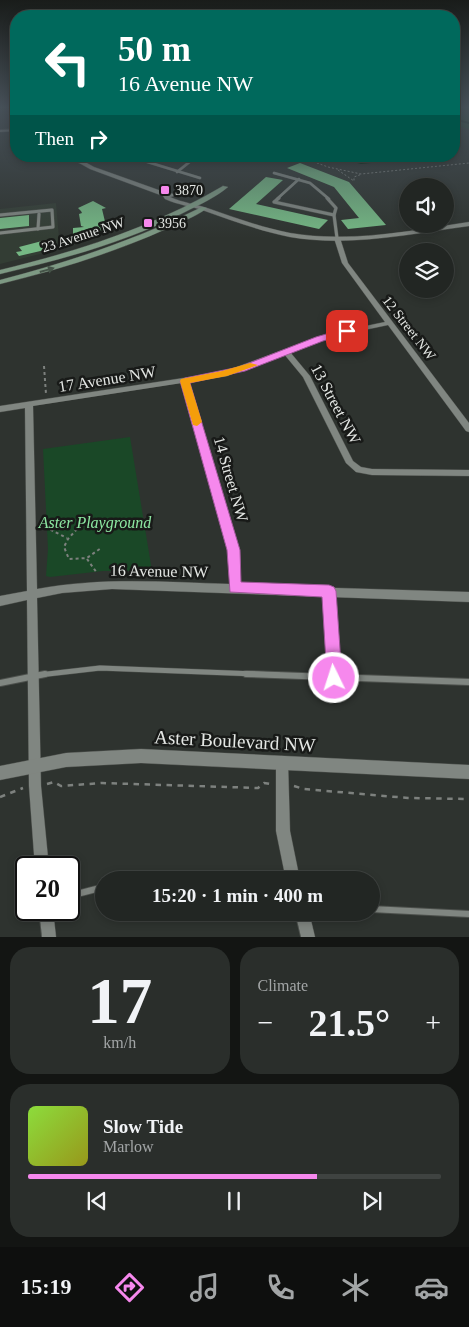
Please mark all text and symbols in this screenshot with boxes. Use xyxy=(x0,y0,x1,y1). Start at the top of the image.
icon: left xyxy=(35,30,100,95)
text: 50 m xyxy=(118,30,191,69)
text: 16 Avenue NW xyxy=(118,71,253,96)
icon: right xyxy=(84,125,112,153)
text: Then xyxy=(35,128,74,149)
map controls xyxy=(399,178,454,298)
button: sound xyxy=(399,178,454,233)
place label: 3870 xyxy=(175,183,203,198)
marker: 3870 xyxy=(159,184,171,196)
street label: 23 Avenue NW xyxy=(40,214,127,255)
place label: 3956 xyxy=(158,216,186,231)
marker: 3956 xyxy=(142,217,154,229)
button: layers xyxy=(399,243,454,298)
one-way arrow xyxy=(40,265,55,273)
street label: 12 Street NW xyxy=(379,293,439,364)
pin xyxy=(326,310,368,352)
icon: arrive xyxy=(333,317,361,345)
street label: 13 Street NW xyxy=(308,361,365,448)
street label: 17 Avenue NW xyxy=(57,363,158,395)
street label: 14 Street NW xyxy=(211,434,252,524)
park label: Aster Playground xyxy=(38,514,152,532)
street label: 16 Avenue NW xyxy=(110,562,209,580)
position arrow xyxy=(307,651,359,703)
street label: Aster Boulevard NW xyxy=(154,726,316,756)
speed limit sign: 20 xyxy=(15,856,80,921)
text: 15:20 · 1 min · 400 m xyxy=(152,885,323,906)
text: 17 xyxy=(87,965,152,1037)
text: Climate xyxy=(258,977,308,994)
text: 21.5° xyxy=(308,1002,390,1044)
text: − xyxy=(258,1007,273,1038)
text: + xyxy=(425,1007,441,1038)
text: km/h xyxy=(103,1034,136,1051)
text: Slow Tide xyxy=(103,1116,183,1137)
text: Marlow xyxy=(103,1138,154,1155)
icon: previous xyxy=(83,1187,111,1215)
icon: pause xyxy=(220,1187,248,1215)
icon: next xyxy=(358,1187,386,1215)
icon: directions xyxy=(112,1270,147,1305)
icon: music xyxy=(187,1270,222,1305)
icon: phone xyxy=(263,1270,298,1305)
icon: climate xyxy=(338,1270,373,1305)
icon: car xyxy=(414,1270,449,1305)
text: 15:19 xyxy=(20,1274,72,1299)

